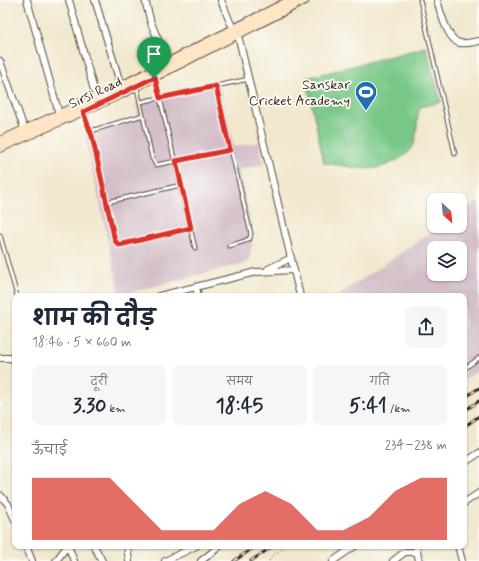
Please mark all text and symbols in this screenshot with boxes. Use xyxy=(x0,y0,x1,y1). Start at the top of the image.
pin xyxy=(137,37,171,78)
icon: arrive xyxy=(143,43,165,65)
street label: Sirsi Road xyxy=(66,73,125,113)
place label: Sanskar Cricket Academy xyxy=(249,76,350,110)
sports icon: Sanskar Cricket Academy xyxy=(353,79,379,112)
north arrow xyxy=(427,193,467,233)
map controls xyxy=(427,193,467,281)
button: layers xyxy=(427,241,467,281)
text: शाम की दौड़ xyxy=(32,305,155,333)
button: share xyxy=(405,306,447,348)
text: 18:46 · 5 × 660 m xyxy=(32,334,131,351)
text: दूरी xyxy=(91,375,108,389)
text: समय xyxy=(226,375,253,389)
text: गति xyxy=(370,375,390,389)
text: 3.30 xyxy=(73,393,106,420)
text: 18:45 xyxy=(216,393,263,420)
text: 5:41 xyxy=(349,393,387,420)
text: km xyxy=(106,402,126,416)
text: /km xyxy=(387,402,411,416)
text: 234–238 m xyxy=(385,437,447,454)
text: ऊँचाई xyxy=(32,442,67,459)

